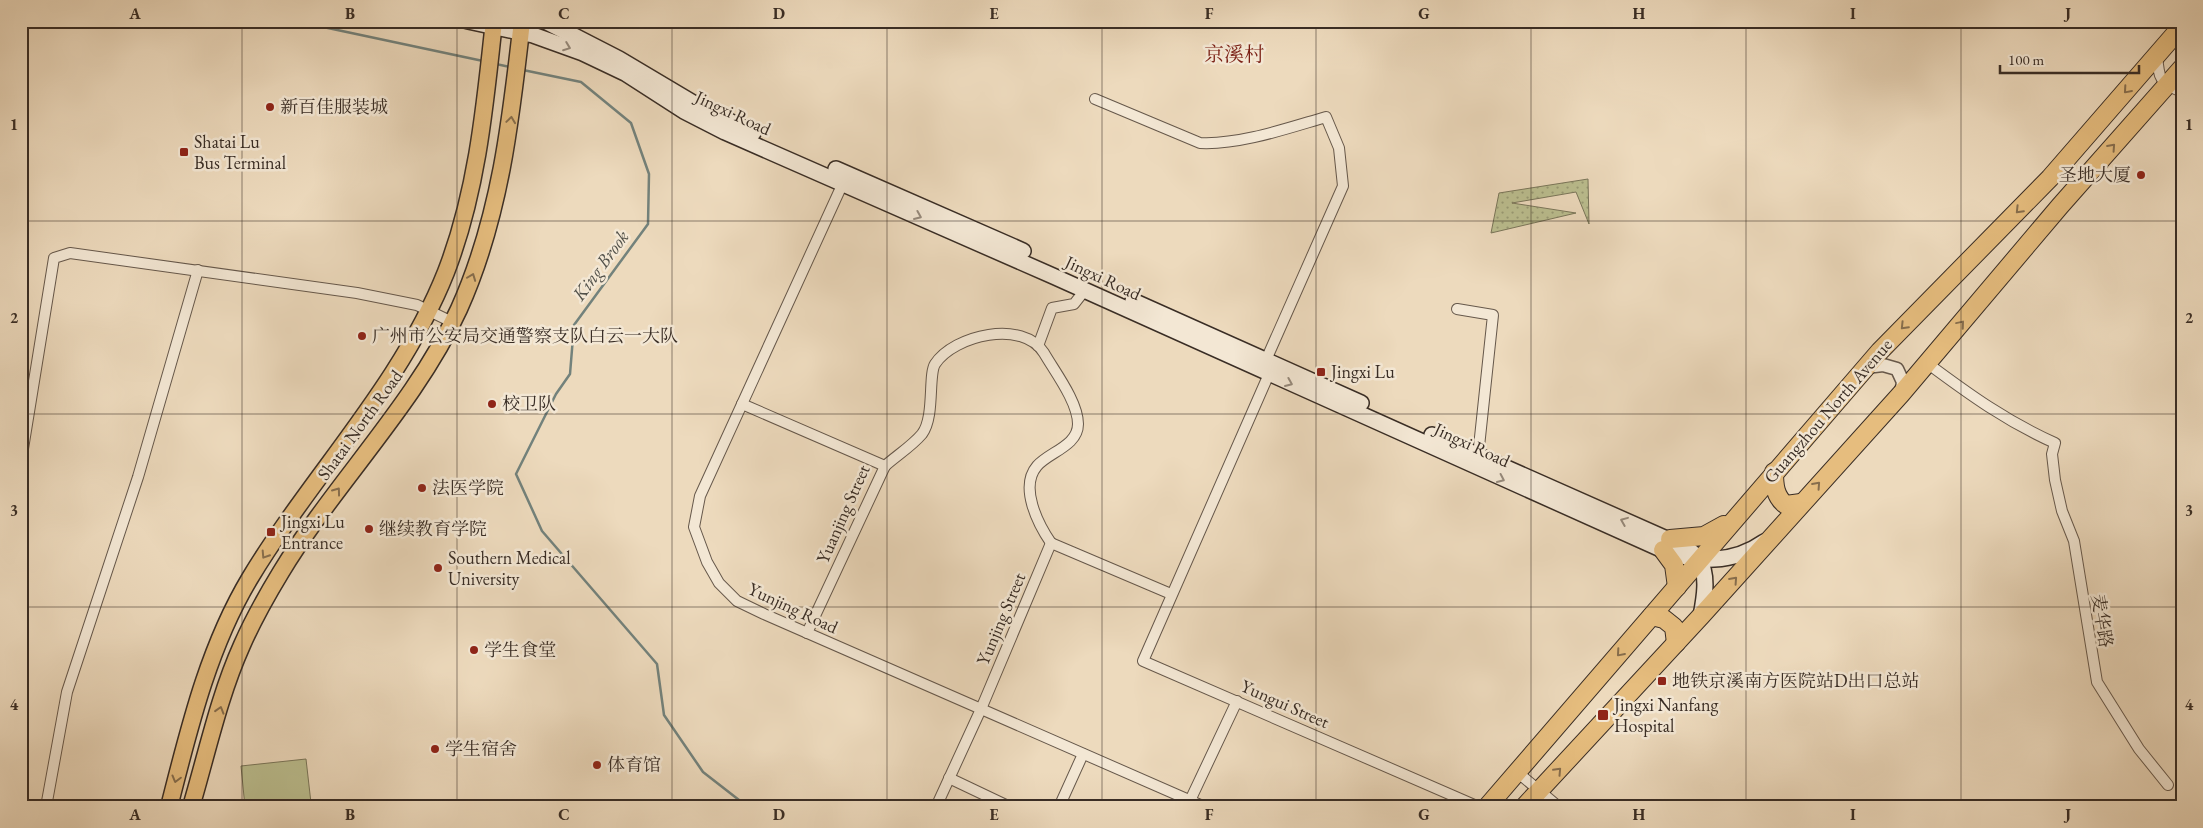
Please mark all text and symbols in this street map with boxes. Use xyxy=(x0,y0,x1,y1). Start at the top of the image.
text: A xyxy=(128,3,141,24)
text: B xyxy=(345,3,355,24)
text: C xyxy=(558,3,570,24)
text: D xyxy=(773,3,785,24)
text: E xyxy=(989,3,999,24)
text: F xyxy=(1205,3,1214,24)
text: G xyxy=(1418,3,1430,24)
text: H xyxy=(1633,3,1646,24)
text: I xyxy=(1850,3,1856,24)
text: J xyxy=(2063,3,2071,24)
one-way arrow xyxy=(563,41,571,51)
district label: 京溪村 xyxy=(1204,41,1264,67)
scale bar xyxy=(2000,42,2139,74)
text: 100 m xyxy=(2008,50,2045,69)
street label: Jingxi Road xyxy=(690,84,776,141)
one-way arrow xyxy=(2124,84,2133,93)
place label: 新百佳服装城 xyxy=(280,95,388,118)
marker: 新百佳服装城 xyxy=(264,101,276,113)
text: 1 xyxy=(10,114,18,135)
text: 1 xyxy=(2185,114,2193,135)
one-way arrow xyxy=(505,115,515,124)
place label: Shatai Lu Bus Terminal xyxy=(194,130,286,174)
one-way arrow xyxy=(2106,144,2115,153)
marker: Shatai Lu Bus Terminal xyxy=(178,146,190,158)
place label: 圣地大厦 xyxy=(2059,163,2131,186)
marker: 圣地大厦 xyxy=(2135,169,2147,181)
one-way arrow xyxy=(2015,205,2024,214)
one-way arrow xyxy=(913,210,922,221)
water label: King Brook xyxy=(566,225,635,306)
street label: Jingxi Road xyxy=(1060,249,1146,306)
one-way arrow xyxy=(466,273,476,282)
text: 2 xyxy=(10,307,19,328)
text: 2 xyxy=(2185,307,2194,328)
one-way arrow xyxy=(1901,320,1910,329)
one-way arrow xyxy=(1955,321,1964,330)
place label: 广州市公安局交通警察支队白云一大队 xyxy=(372,324,678,347)
marker: 广州市公安局交通警察支队白云一大队 xyxy=(356,330,368,342)
street label: Guangzhou North Avenue xyxy=(1758,333,1897,488)
place label: Jingxi Lu xyxy=(1329,360,1395,383)
street label: Shatai North Road xyxy=(312,364,408,484)
marker: Jingxi Lu xyxy=(1315,366,1327,378)
one-way arrow xyxy=(1284,377,1293,387)
place label: 校卫队 xyxy=(502,392,556,415)
marker: 校卫队 xyxy=(486,398,498,410)
street label: Jingxi Road xyxy=(1429,416,1515,473)
street label: Yuanjing Street xyxy=(811,461,875,567)
one-way arrow xyxy=(1496,473,1505,483)
place label: 法医学院 xyxy=(432,476,504,499)
marker: 法医学院 xyxy=(416,482,428,494)
one-way arrow xyxy=(1811,482,1820,491)
one-way arrow xyxy=(331,487,340,497)
text: 3 xyxy=(10,500,18,521)
text: 3 xyxy=(2185,500,2193,521)
place label: Jingxi Lu Entrance xyxy=(279,510,345,554)
one-way arrow xyxy=(1621,516,1629,526)
place label: 继续教育学院 xyxy=(379,517,487,540)
marker: 继续教育学院 xyxy=(363,523,375,535)
marker: Jingxi Lu Entrance xyxy=(265,526,277,538)
place label: Southern Medical University xyxy=(448,546,571,590)
one-way arrow xyxy=(262,549,271,558)
marker: Southern Medical University xyxy=(432,562,444,574)
street label: Yunjing Street xyxy=(971,569,1030,669)
street label: Yunjing Road xyxy=(745,577,843,639)
one-way arrow xyxy=(1728,577,1737,586)
street label: 麦华路 xyxy=(2087,592,2118,649)
place label: 学生食堂 xyxy=(484,638,556,661)
marker: 学生食堂 xyxy=(468,644,480,656)
one-way arrow xyxy=(1617,648,1626,657)
place label: 地铁京溪南方医院站D出口总站 xyxy=(1672,669,1920,692)
street label: Yungui Street xyxy=(1237,674,1333,733)
marker: 地铁京溪南方医院站D出口总站 xyxy=(1656,675,1668,687)
place label: Jingxi Nanfang Hospital xyxy=(1612,693,1719,737)
text: 4 xyxy=(10,694,19,715)
text: 4 xyxy=(2185,694,2194,715)
one-way arrow xyxy=(214,706,224,715)
marker: Jingxi Nanfang Hospital xyxy=(1596,708,1610,722)
place label: 学生宿舍 xyxy=(445,737,517,760)
marker: 学生宿舍 xyxy=(429,743,441,755)
place label: 体育馆 xyxy=(607,753,661,776)
marker: 体育馆 xyxy=(591,759,603,771)
one-way arrow xyxy=(1552,768,1561,777)
one-way arrow xyxy=(171,774,182,783)
text: A xyxy=(128,804,141,825)
text: B xyxy=(345,804,355,825)
text: C xyxy=(558,804,570,825)
text: D xyxy=(773,804,785,825)
text: E xyxy=(989,804,999,825)
text: F xyxy=(1205,804,1214,825)
text: G xyxy=(1418,804,1430,825)
text: H xyxy=(1633,804,1646,825)
text: I xyxy=(1850,804,1856,825)
text: J xyxy=(2063,804,2071,825)

